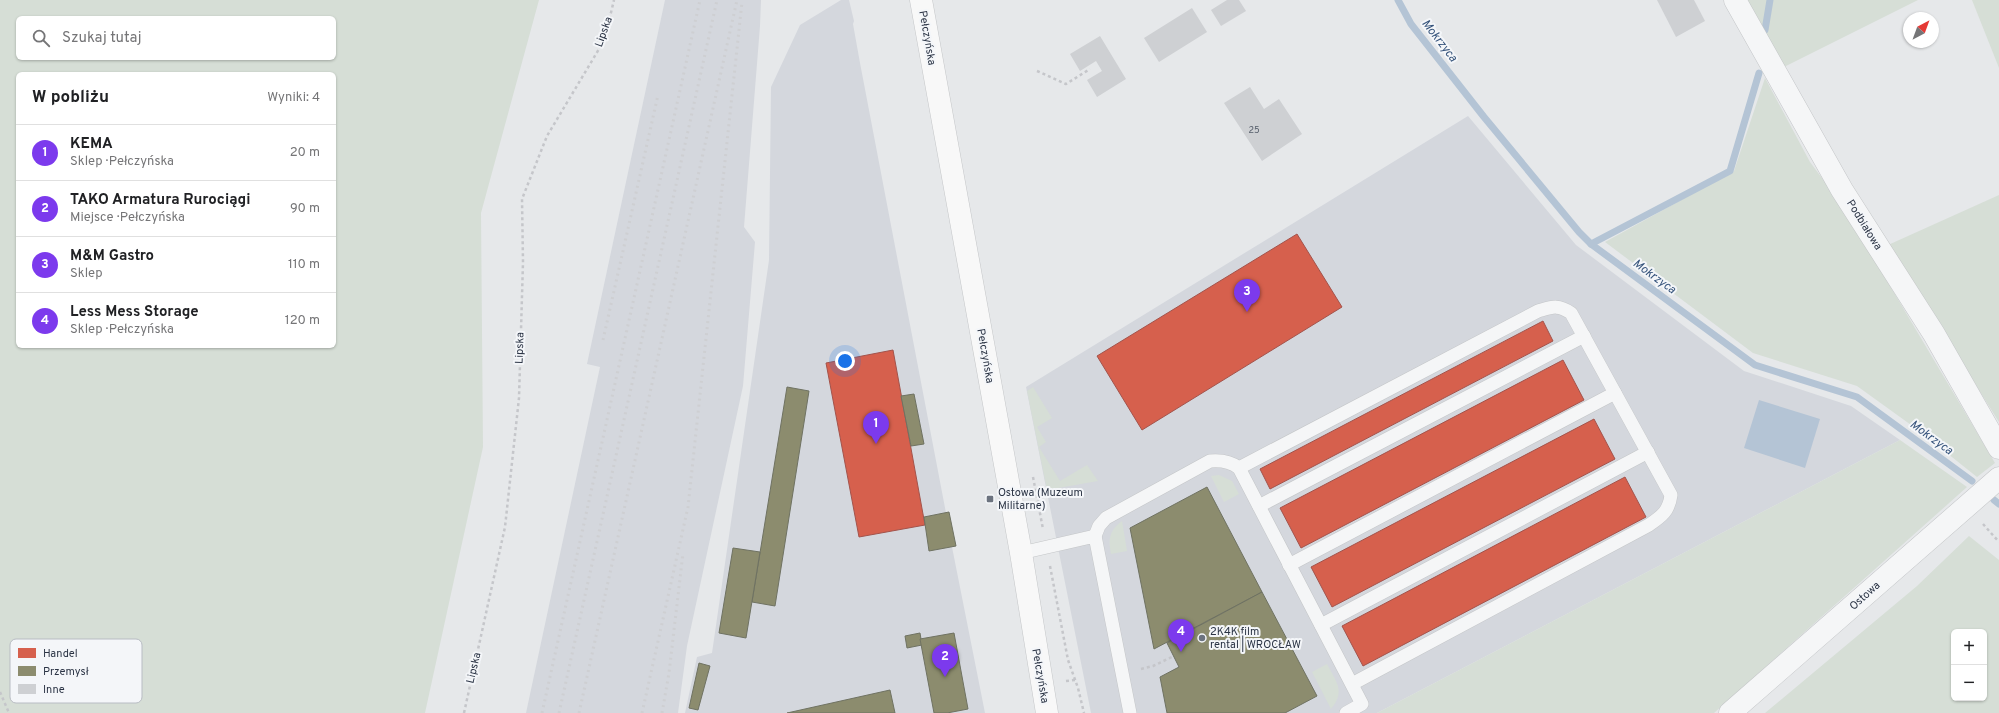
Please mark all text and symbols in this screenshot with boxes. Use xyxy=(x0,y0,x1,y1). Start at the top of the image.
street label: Pełczyńska xyxy=(915,10,939,67)
north arrow xyxy=(1903,12,1939,48)
street label: Lipska xyxy=(592,15,616,49)
search box xyxy=(16,16,336,60)
water label: Mokrzyca xyxy=(1417,17,1461,66)
icon: search xyxy=(30,27,52,49)
text: Szukaj tutaj xyxy=(62,29,142,48)
text: W pobliżu xyxy=(32,87,109,109)
text: Wyniki: 4 xyxy=(267,90,320,106)
house number: 25 xyxy=(1248,125,1260,136)
text: KEMA xyxy=(70,135,113,154)
text: 1 xyxy=(42,145,48,161)
text: 20 m xyxy=(290,145,320,161)
text: Sklep · Pełczyńska xyxy=(70,154,174,170)
text: TAKO Armatura Rurociągi xyxy=(70,191,251,210)
street label: Podbiałowa xyxy=(1843,197,1885,253)
text: 2 xyxy=(41,201,49,217)
text: 90 m xyxy=(290,201,320,217)
text: Miejsce · Pełczyńska xyxy=(70,210,185,226)
text: M&M Gastro xyxy=(70,247,154,266)
water label: Mokrzyca xyxy=(1629,256,1679,299)
text: 3 xyxy=(41,257,49,273)
text: 110 m xyxy=(288,257,320,273)
text: Sklep xyxy=(70,266,103,282)
pin: 3 xyxy=(1234,279,1260,312)
text: Less Mess Storage xyxy=(70,303,199,322)
text: 4 xyxy=(41,313,49,329)
text: 120 m xyxy=(285,313,320,329)
text: Sklep · Pełczyńska xyxy=(70,322,174,338)
street label: Pełczyńska xyxy=(973,328,997,385)
street label: Lipska xyxy=(512,332,528,364)
your location xyxy=(835,351,855,371)
pin: 1 xyxy=(863,411,889,444)
water label: Mokrzyca xyxy=(1906,417,1956,460)
place label: Ostowa (Muzeum Militarne) xyxy=(998,486,1083,513)
marker: Ostowa (Muzeum Militarne) xyxy=(985,494,995,504)
street label: Ostowa xyxy=(1847,578,1883,613)
pin: 4 xyxy=(1168,619,1194,652)
place label: 2K4K film rental | WROCŁAW xyxy=(1210,625,1301,652)
map controls xyxy=(1951,629,1987,701)
button: + xyxy=(1951,629,1987,665)
marker: 2K4K film rental | WROCŁAW xyxy=(1197,633,1207,643)
legend xyxy=(10,639,142,703)
pin: 2 xyxy=(932,644,958,677)
text: Handel xyxy=(43,647,78,661)
street label: Pełczyńska xyxy=(1028,648,1052,705)
street label: Lipska xyxy=(464,651,484,685)
text: Przemysł xyxy=(43,665,89,679)
button: − xyxy=(1951,665,1987,701)
text: Inne xyxy=(43,683,65,697)

